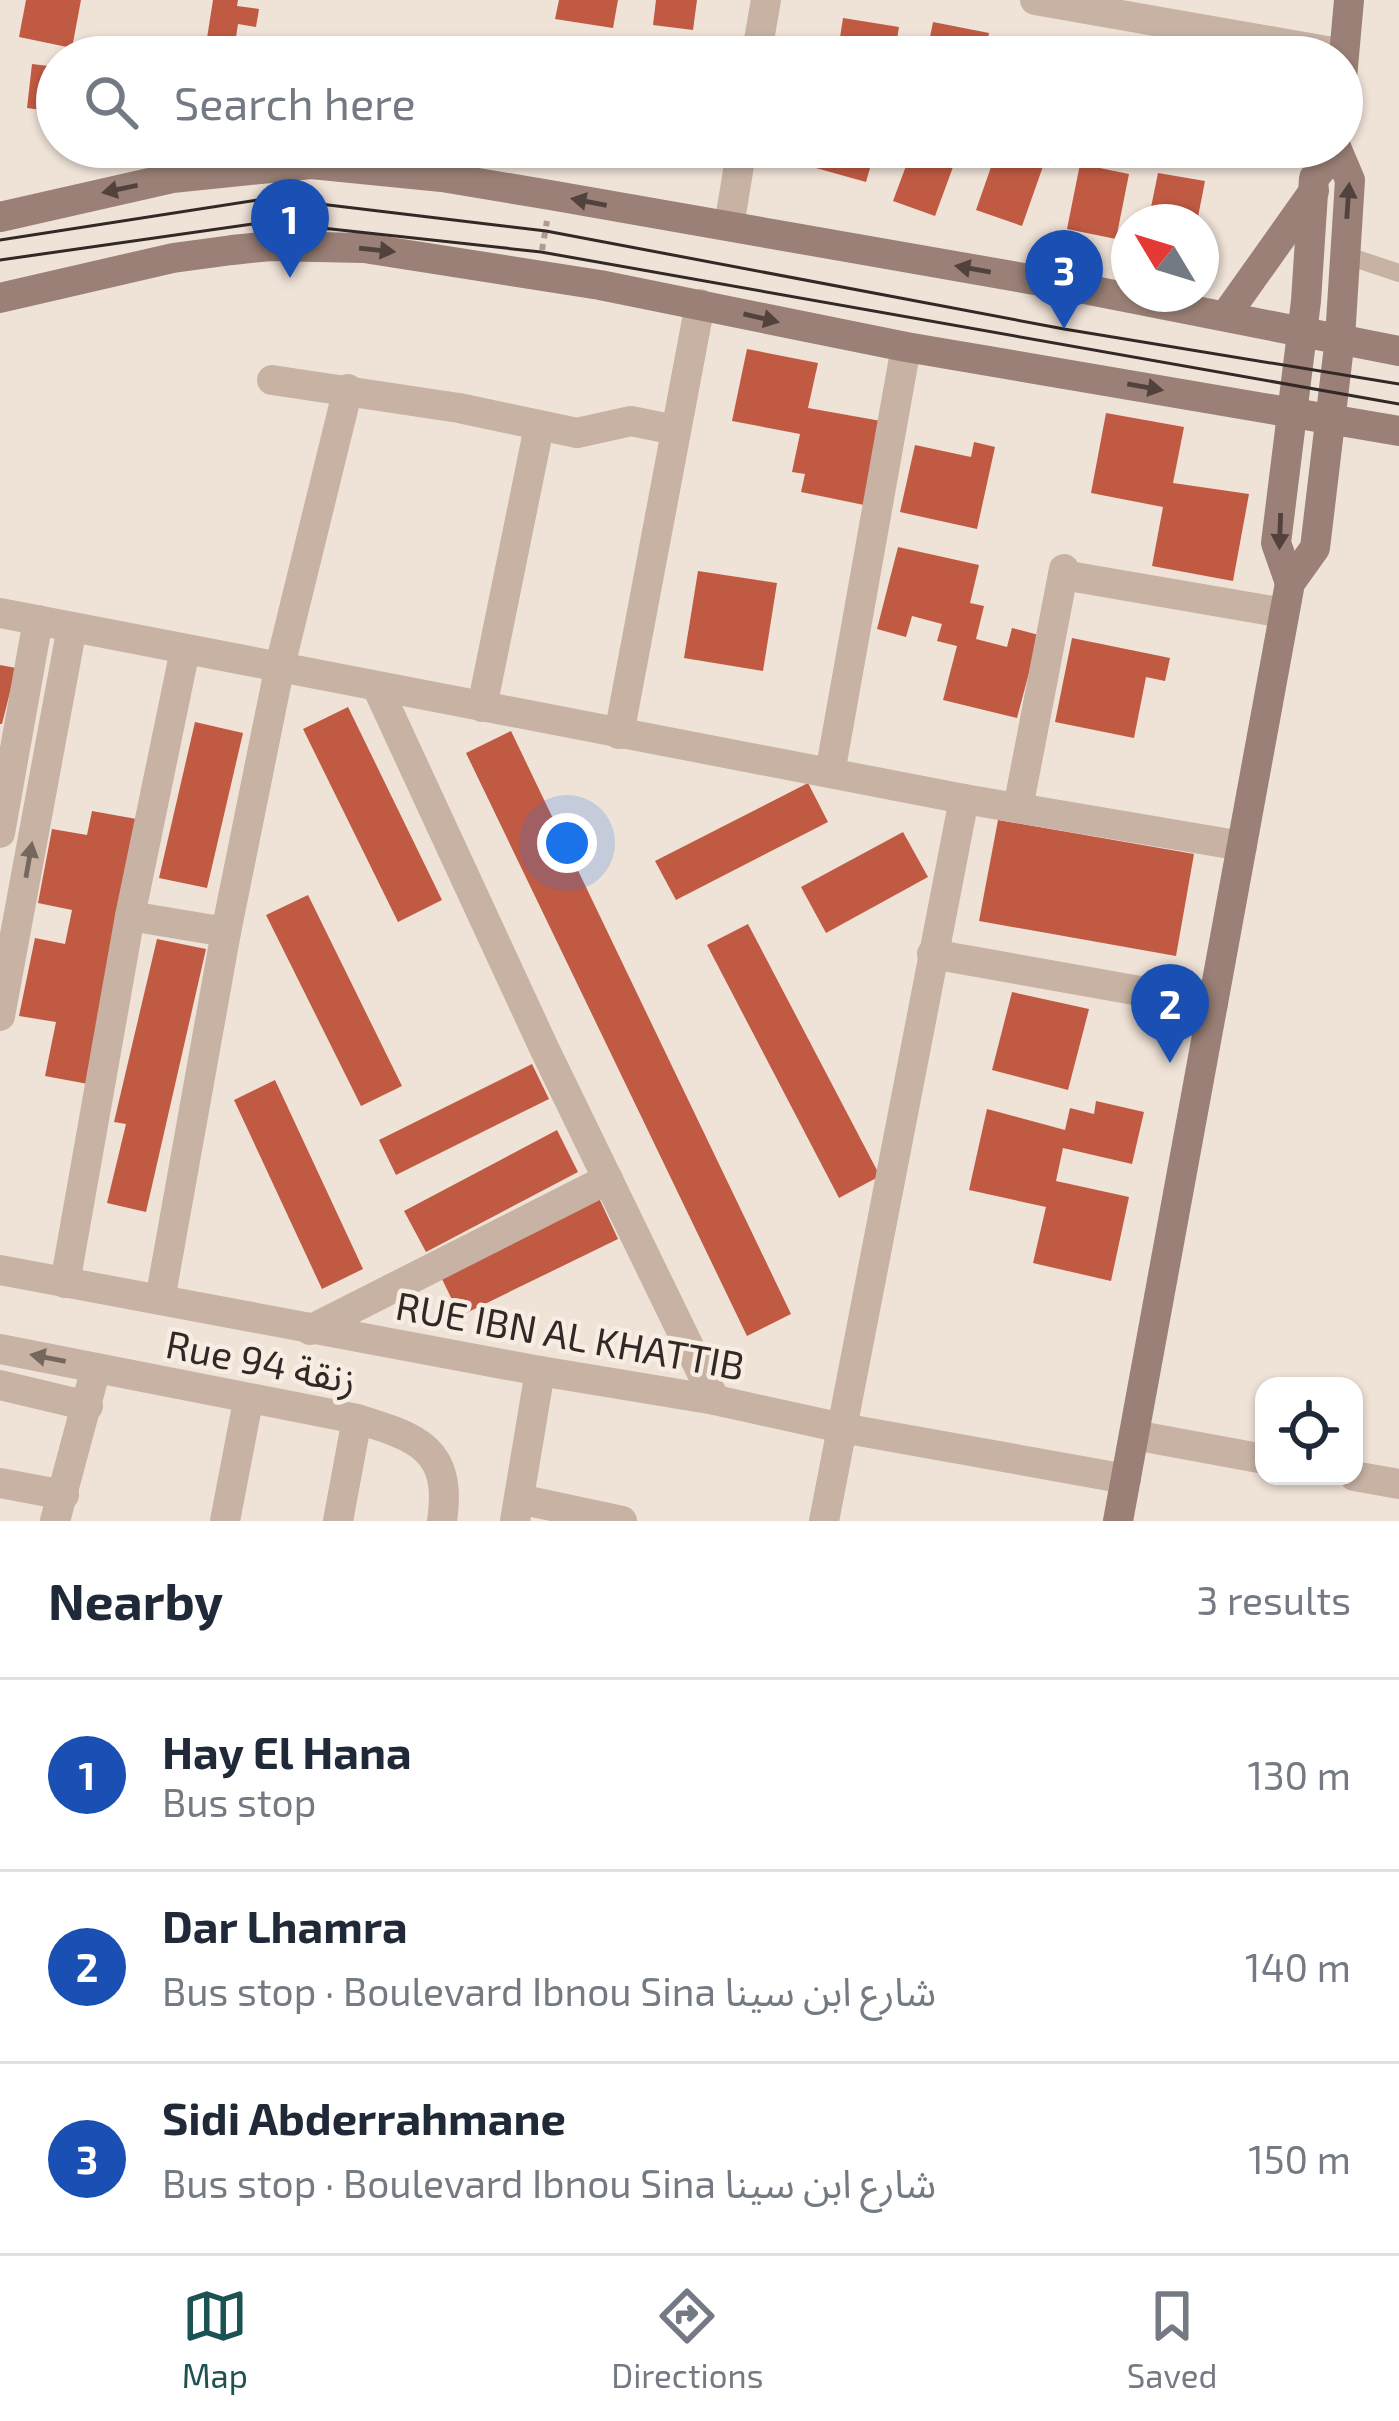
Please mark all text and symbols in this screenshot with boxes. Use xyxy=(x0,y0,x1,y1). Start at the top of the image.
search box xyxy=(36,36,1363,168)
icon: search xyxy=(78,69,144,135)
text: Search here xyxy=(174,75,416,129)
pin: 1 xyxy=(251,179,329,278)
one-way arrow xyxy=(100,181,138,200)
one-way arrow xyxy=(1339,182,1358,219)
one-way arrow xyxy=(570,192,607,211)
north arrow xyxy=(1111,204,1219,312)
pin: 3 xyxy=(1025,230,1103,329)
one-way arrow xyxy=(359,241,396,260)
one-way arrow xyxy=(954,259,992,277)
one-way arrow xyxy=(742,310,780,329)
one-way arrow xyxy=(1126,378,1164,397)
one-way arrow xyxy=(1270,513,1289,551)
your location xyxy=(537,813,597,873)
one-way arrow xyxy=(20,840,39,878)
pin: 2 xyxy=(1131,964,1209,1063)
street label: RUE IBN AL KHATTIB xyxy=(392,1281,748,1388)
street label: Rue 94 زنقة xyxy=(162,1319,360,1403)
one-way arrow xyxy=(29,1348,67,1367)
map controls xyxy=(1255,1377,1363,1485)
button: locate xyxy=(1255,1377,1363,1485)
text: Nearby xyxy=(48,1569,223,1630)
text: 3 results xyxy=(1197,1576,1351,1623)
text: Hay El Hana xyxy=(162,1724,412,1778)
text: 1 xyxy=(79,1751,95,1798)
text: 130 m xyxy=(1247,1751,1351,1798)
text: Bus stop xyxy=(162,1778,316,1825)
text: Dar Lhamra xyxy=(162,1898,408,1952)
text: 2 xyxy=(76,1943,98,1990)
text: 140 m xyxy=(1245,1943,1351,1990)
text: Bus stop · Boulevard Ibnou Sina شارع ابن سينا xyxy=(162,1967,936,2014)
text: Sidi Abderrahmane xyxy=(162,2090,566,2144)
text: 3 xyxy=(76,2135,98,2182)
text: 150 m xyxy=(1248,2135,1351,2182)
text: Bus stop · Boulevard Ibnou Sina شارع ابن سينا xyxy=(162,2159,936,2206)
tab: Map xyxy=(182,2283,248,2395)
tab: Directions xyxy=(611,2283,763,2395)
tab: Saved xyxy=(1127,2283,1217,2395)

